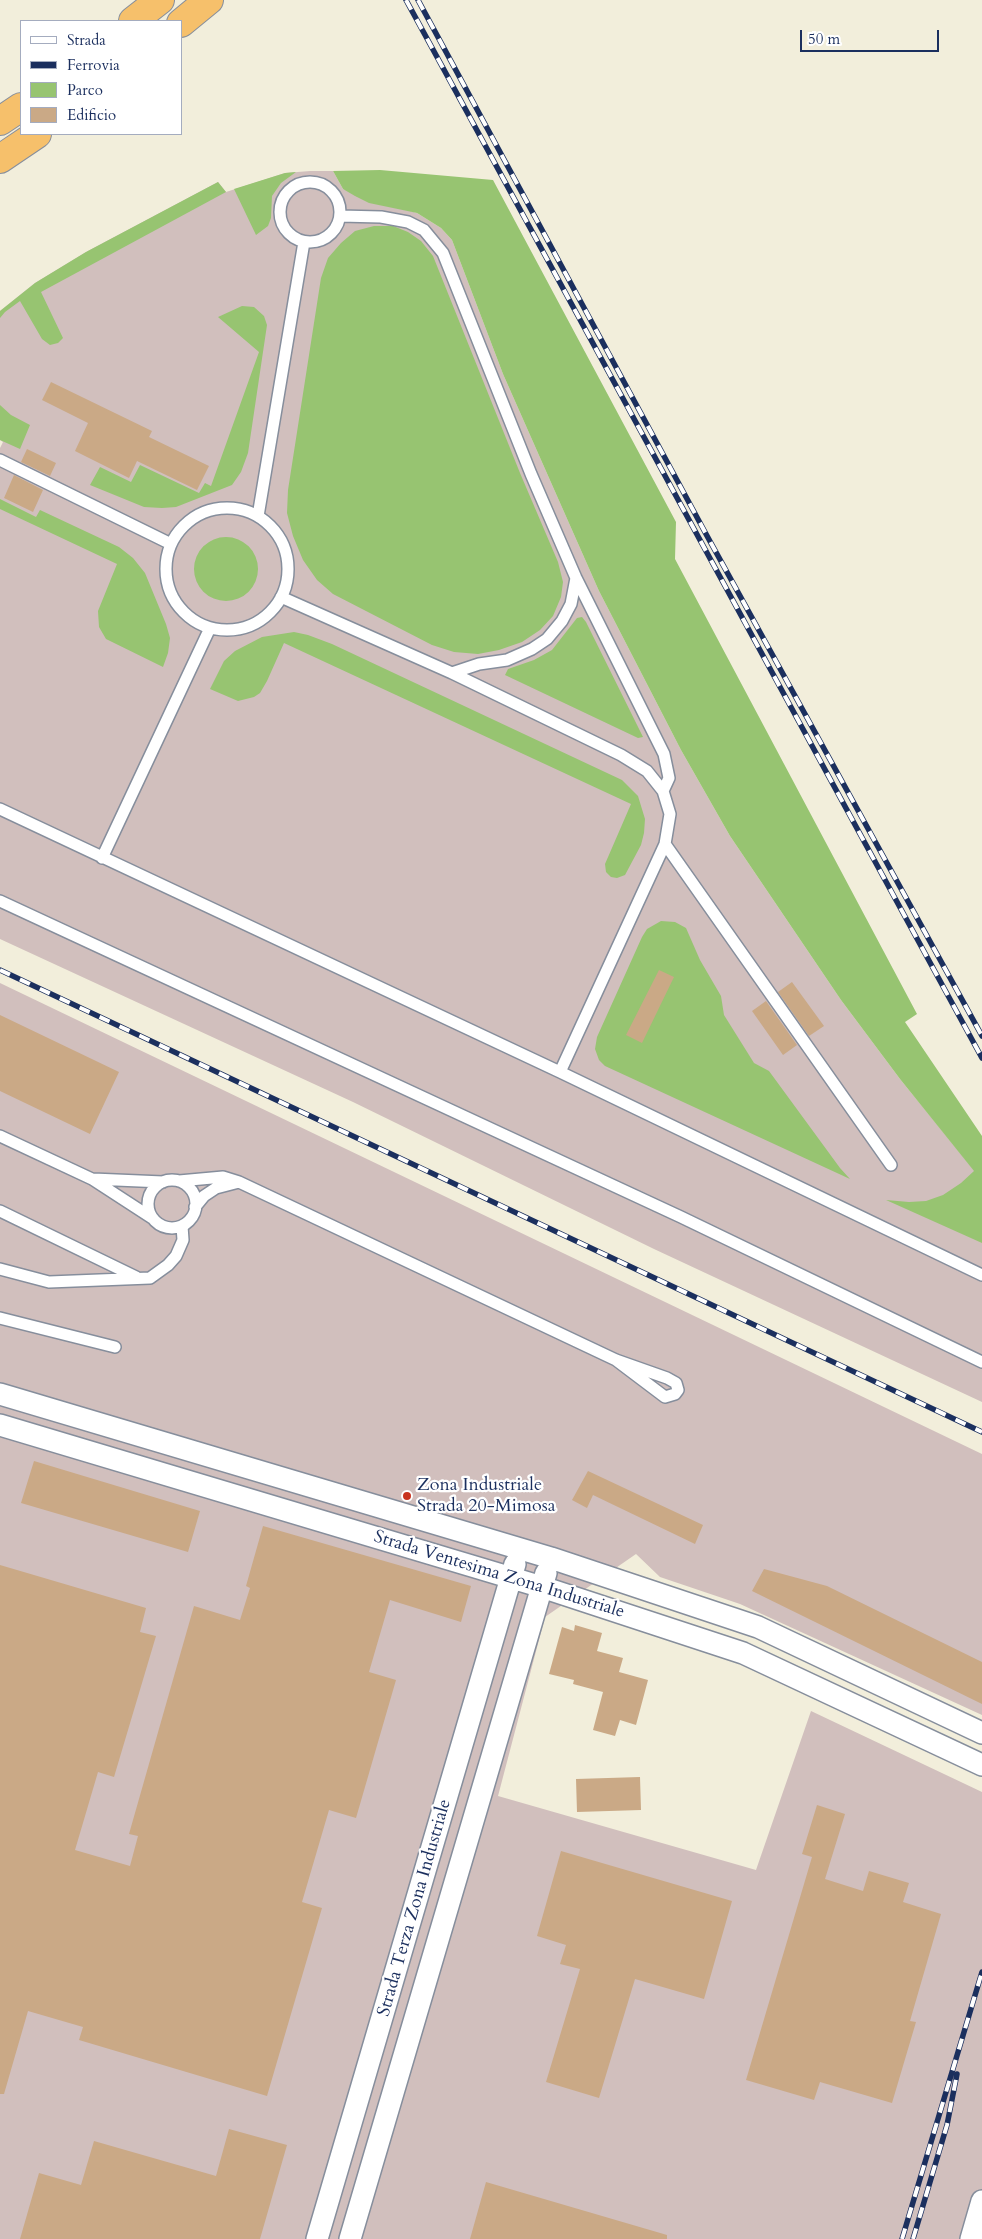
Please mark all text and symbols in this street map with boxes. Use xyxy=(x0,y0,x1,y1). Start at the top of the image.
legend xyxy=(20,20,182,135)
scale bar xyxy=(802,20,941,52)
text: 50 m xyxy=(808,29,840,49)
text: Strada xyxy=(67,30,106,50)
text: Ferrovia xyxy=(67,55,120,75)
text: Parco xyxy=(67,80,103,100)
text: Edificio xyxy=(67,105,116,125)
place label: Zona Industriale Strada 20-Mimosa xyxy=(417,1475,555,1518)
marker: Zona Industriale Strada 20-Mimosa xyxy=(401,1490,413,1502)
street label: Strada Ventesima Zona Industriale xyxy=(371,1527,627,1623)
street label: Strada Terza Zona Industriale xyxy=(374,1797,456,2019)

